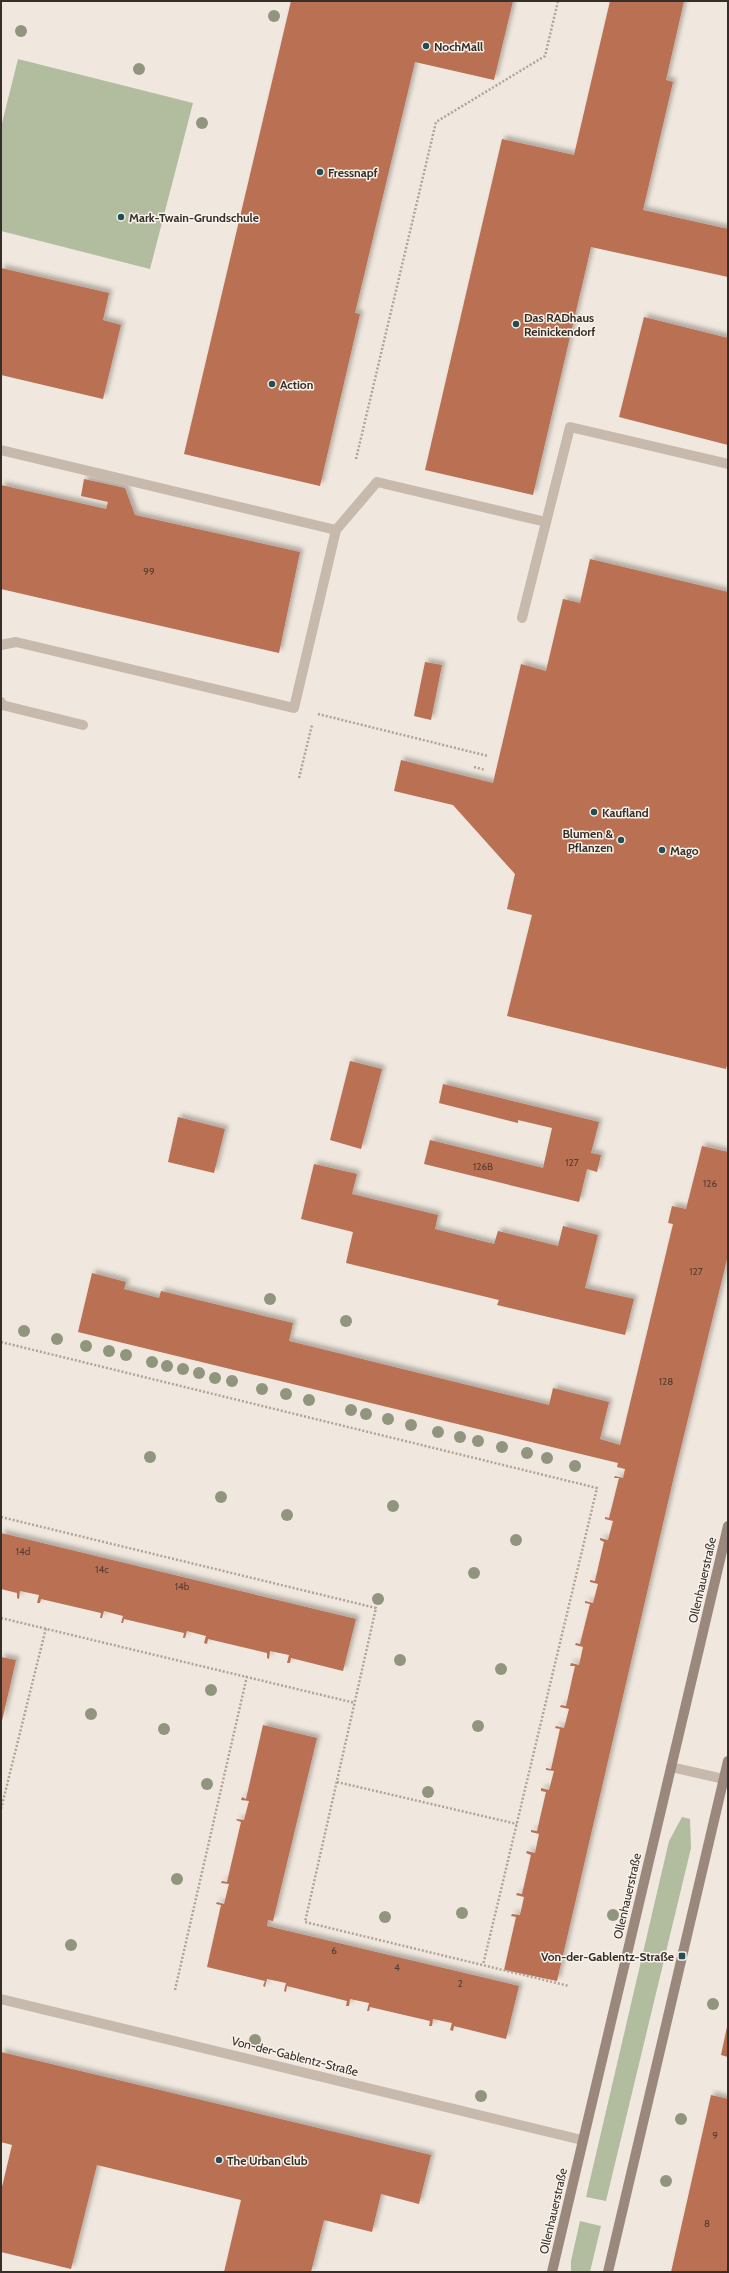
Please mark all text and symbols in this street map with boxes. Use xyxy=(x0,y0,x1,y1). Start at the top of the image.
place label: NochMall xyxy=(434,39,483,54)
marker: NochMall xyxy=(421,41,431,51)
place label: Fressnapf xyxy=(328,165,378,180)
marker: Fressnapf xyxy=(315,167,325,177)
place label: Mark-Twain-Grundschule xyxy=(129,210,259,225)
marker: Mark-Twain-Grundschule xyxy=(116,212,126,222)
place label: Das RADhaus Reinickendorf xyxy=(524,310,595,339)
marker: Das RADhaus Reinickendorf xyxy=(511,319,521,329)
place label: Action xyxy=(280,377,313,392)
marker: Action xyxy=(267,379,277,389)
house number: 99 xyxy=(143,565,155,578)
place label: Kaufland xyxy=(602,805,649,820)
marker: Kaufland xyxy=(589,807,599,817)
place label: Blumen & Pflanzen xyxy=(562,826,613,855)
marker: Blumen & Pflanzen xyxy=(616,835,626,845)
place label: Mago xyxy=(670,843,699,858)
marker: Mago xyxy=(657,845,667,855)
house number: 127 xyxy=(565,1156,579,1169)
house number: 126B xyxy=(473,1160,493,1173)
house number: 126 xyxy=(703,1177,717,1190)
house number: 127 xyxy=(689,1265,703,1278)
house number: 128 xyxy=(659,1375,673,1388)
street label: Ollenhauerstraße xyxy=(685,1536,719,1624)
house number: 14d xyxy=(16,1545,30,1558)
house number: 14c xyxy=(95,1563,109,1576)
house number: 14b xyxy=(175,1580,190,1593)
street label: Ollenhauerstraße xyxy=(610,1852,644,1940)
house number: 6 xyxy=(331,1944,337,1957)
place label: Von-der-Gablentz-Straße xyxy=(541,1949,674,1964)
marker: Von-der-Gablentz-Straße xyxy=(677,1951,687,1961)
house number: 4 xyxy=(394,1961,400,1974)
house number: 2 xyxy=(457,1977,463,1990)
street label: Von-der-Gablentz-Straße xyxy=(230,2033,360,2079)
house number: 9 xyxy=(712,2129,718,2142)
place label: The Urban Club xyxy=(227,2153,308,2168)
marker: The Urban Club xyxy=(214,2155,224,2165)
street label: Ollenhauerstraße xyxy=(536,2167,570,2255)
house number: 8 xyxy=(704,2217,710,2230)

